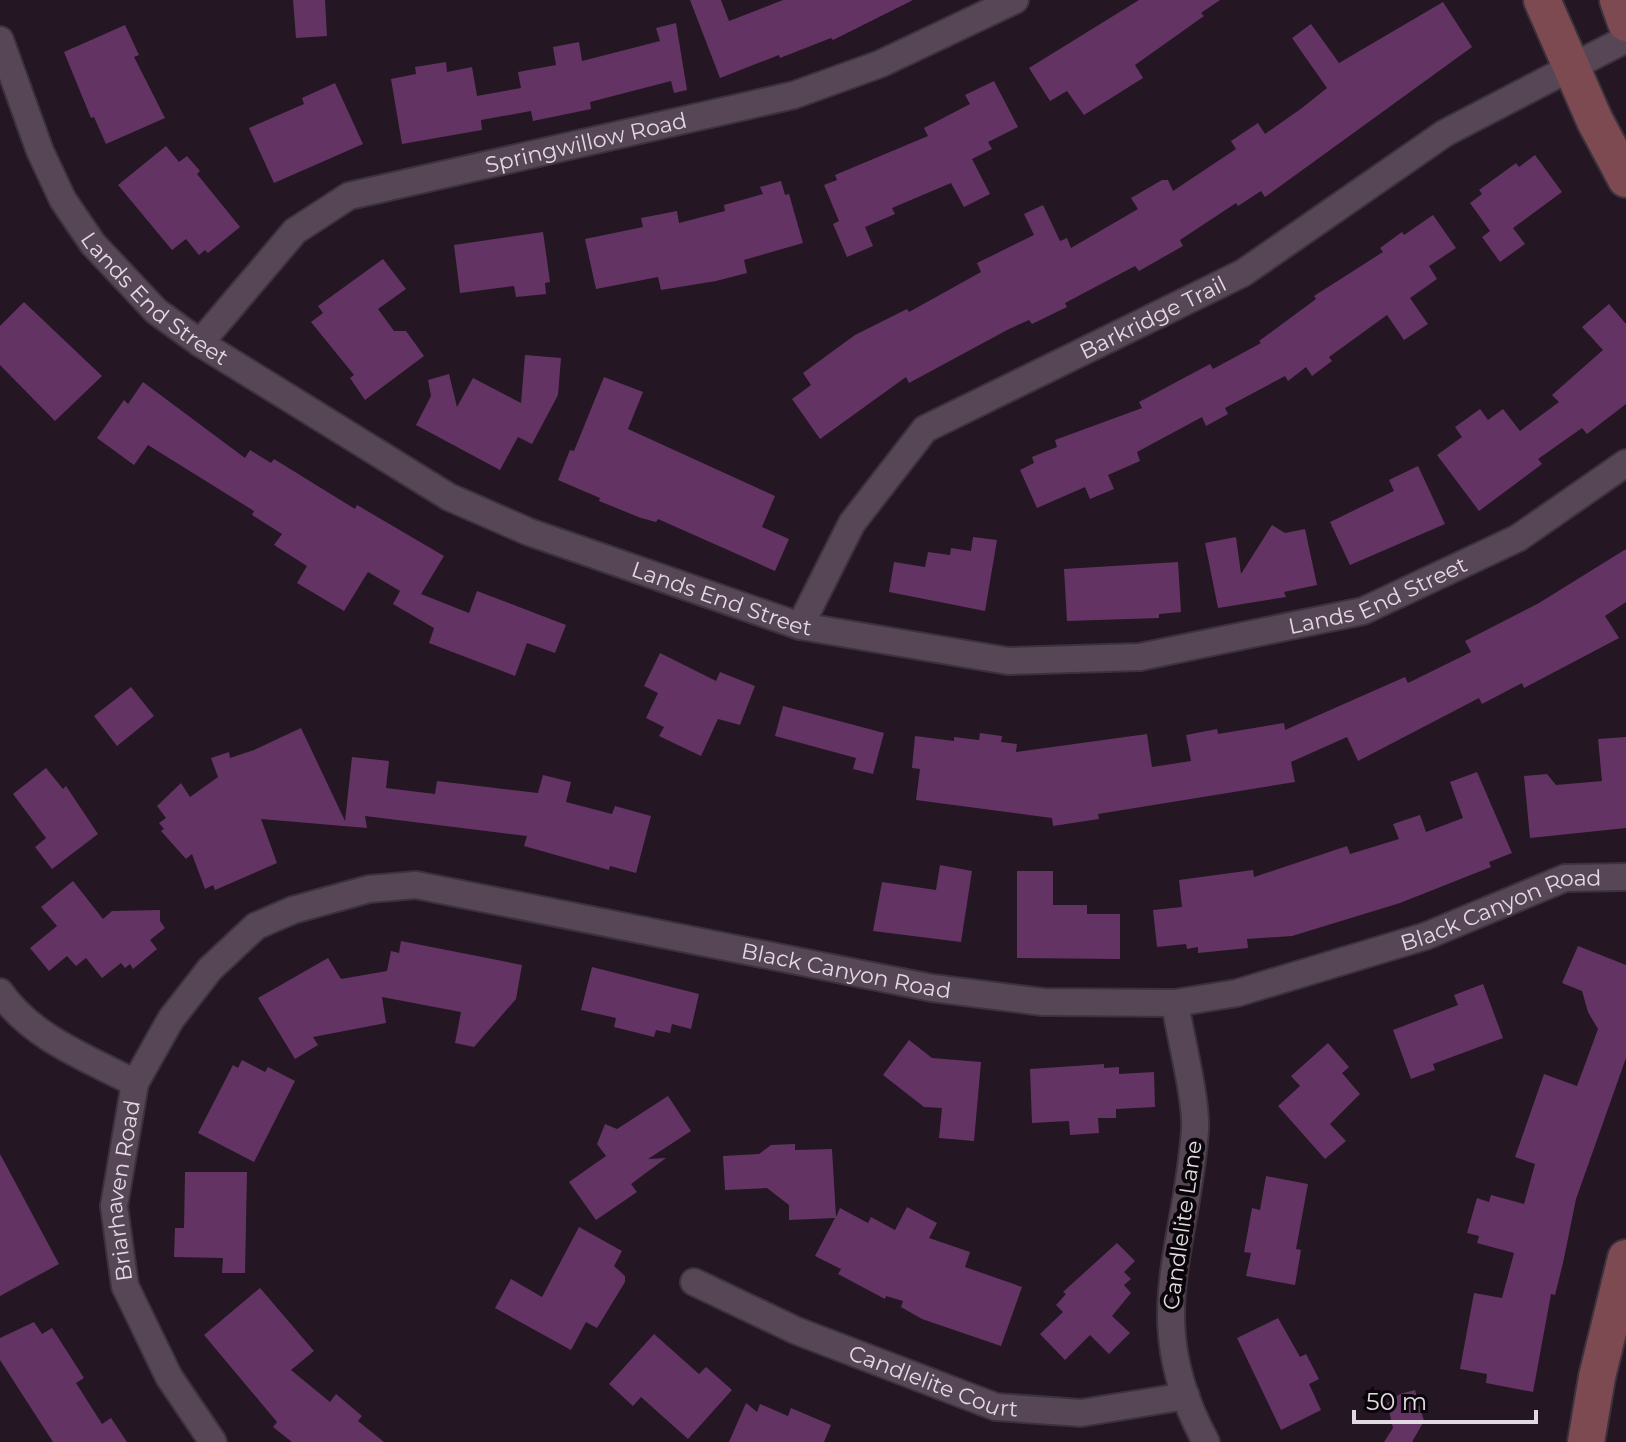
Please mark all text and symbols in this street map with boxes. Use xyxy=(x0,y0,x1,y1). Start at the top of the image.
street label: Springwillow Road xyxy=(482,107,689,179)
street label: Lands End Street xyxy=(75,227,233,371)
street label: Barkridge Trail xyxy=(1075,270,1231,365)
street label: Lands End Street xyxy=(1286,551,1471,640)
street label: Lands End Street xyxy=(628,556,814,642)
street label: Black Canyon Road xyxy=(1397,864,1602,957)
street label: Black Canyon Road xyxy=(739,937,953,1004)
street label: Briarhaven Road xyxy=(101,1098,146,1283)
street label: Candlelite Lane xyxy=(1157,1139,1208,1311)
street label: Candlelite Court xyxy=(845,1339,1019,1423)
scale bar xyxy=(1354,1374,1536,1424)
text: 50 m xyxy=(1366,1387,1427,1416)

